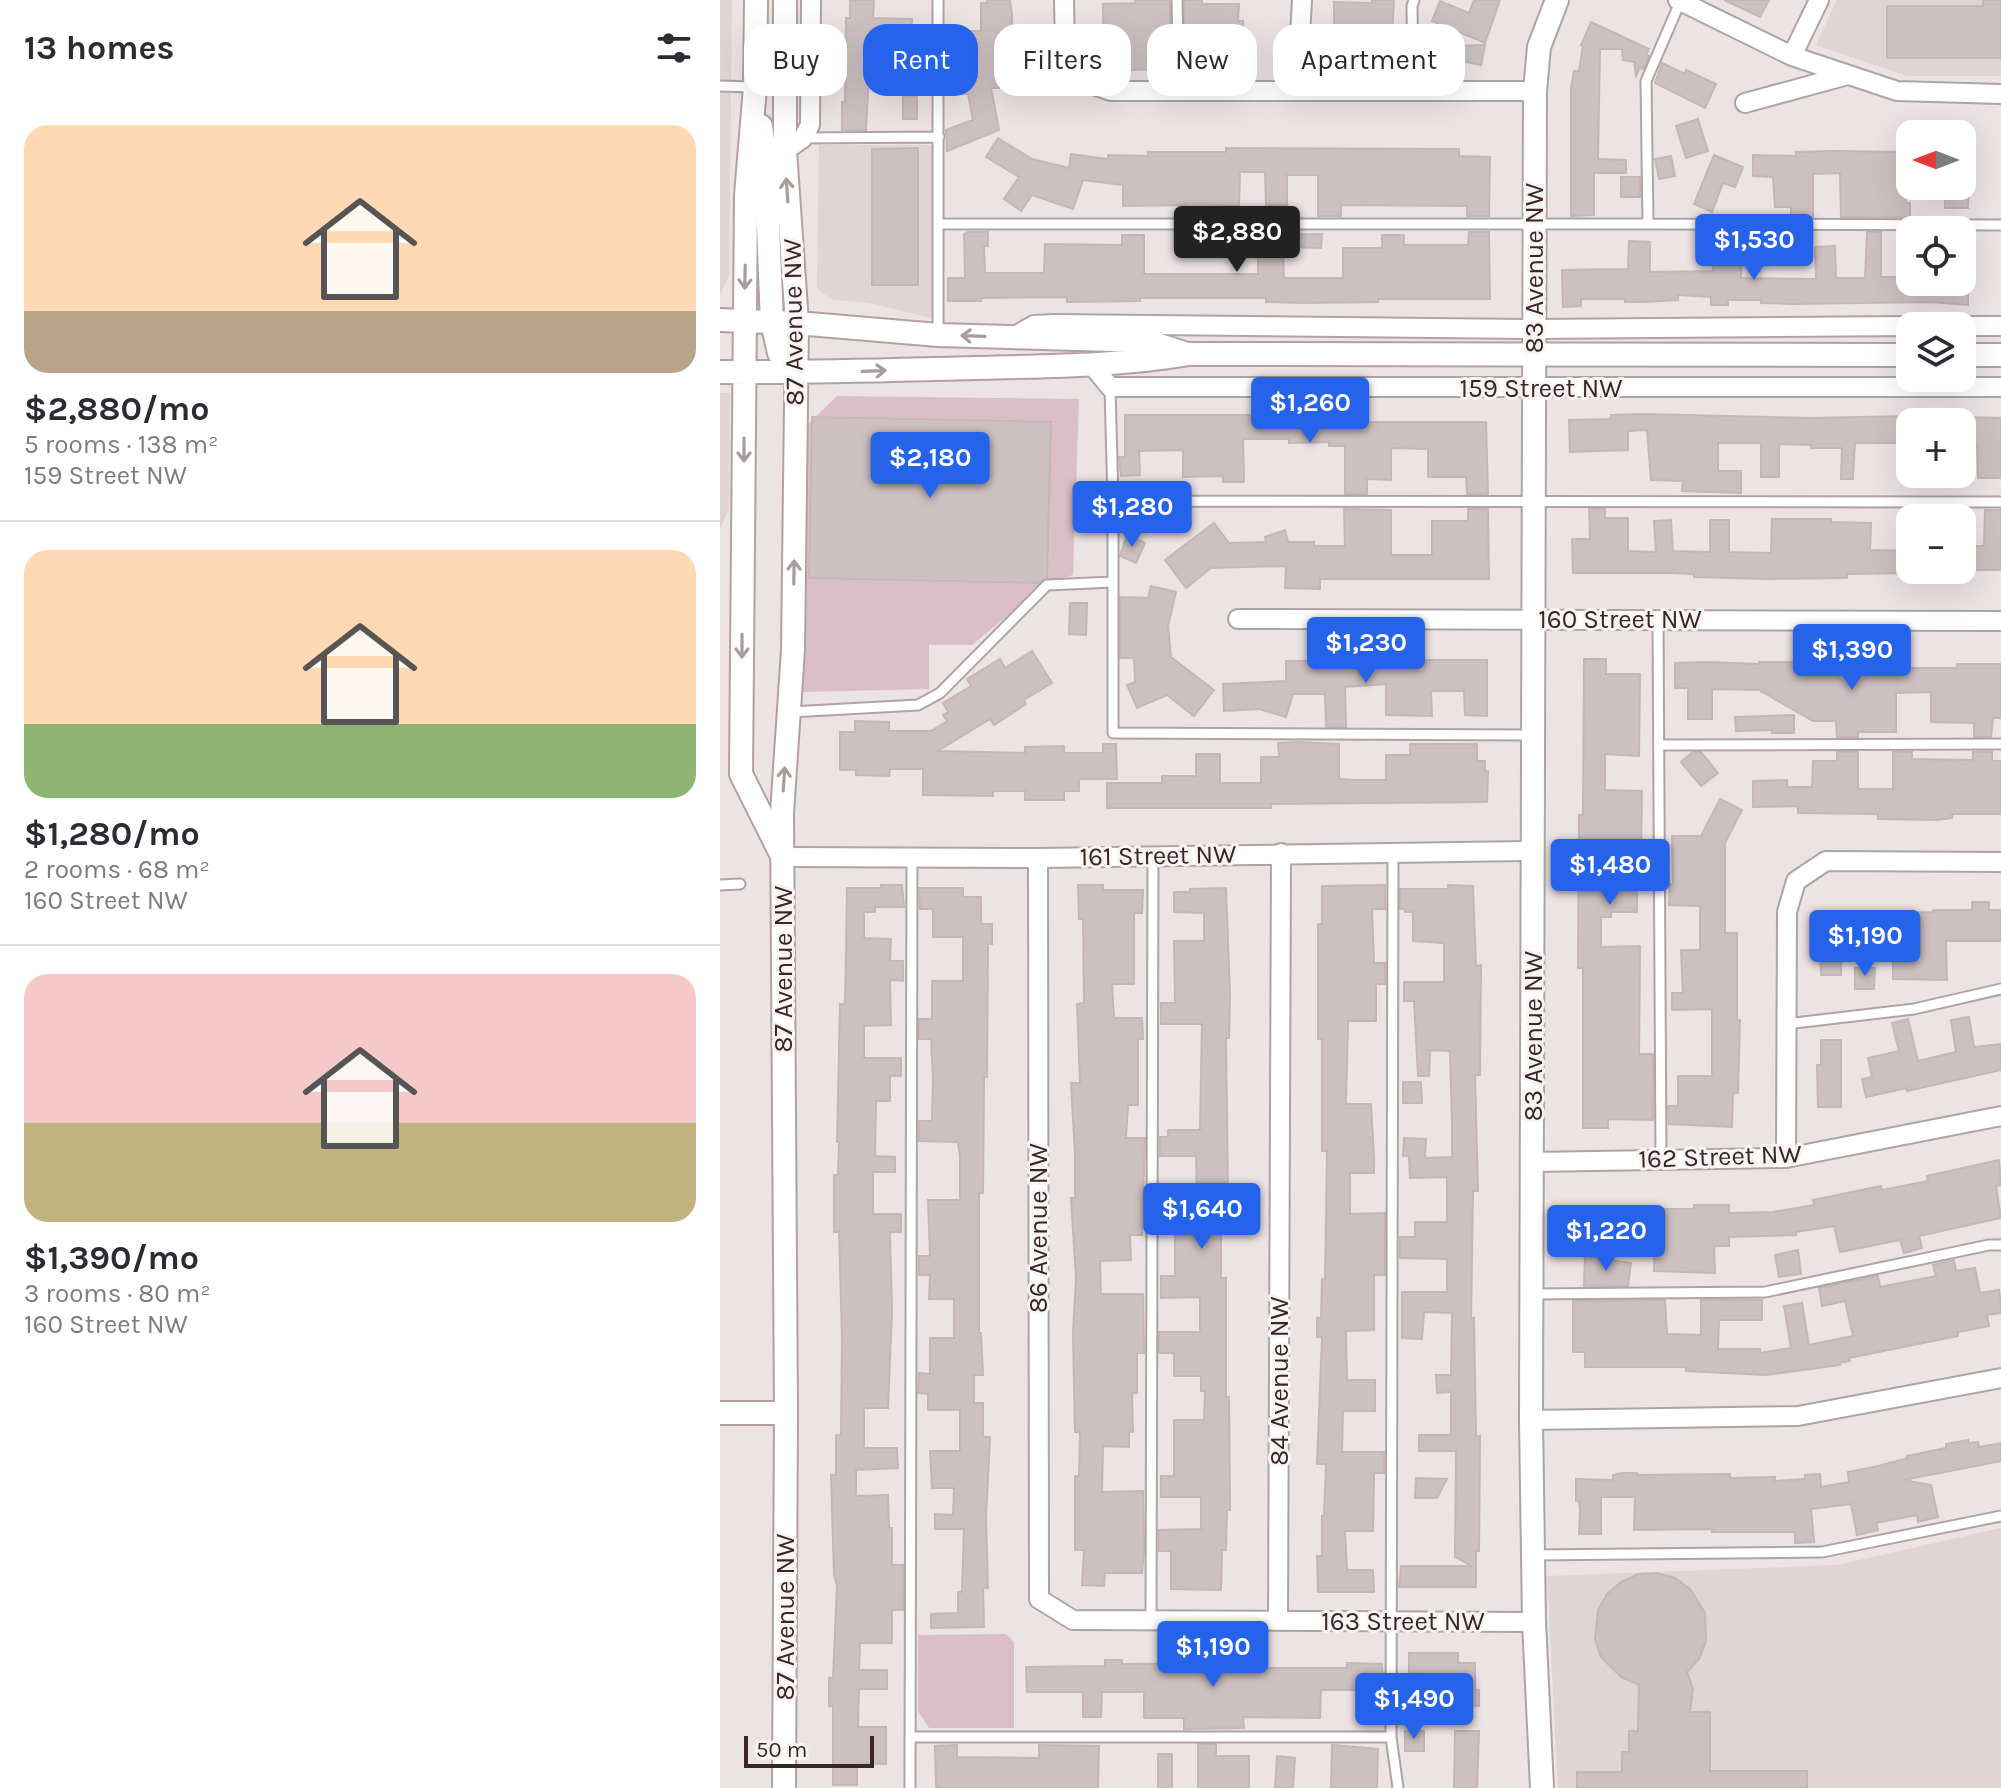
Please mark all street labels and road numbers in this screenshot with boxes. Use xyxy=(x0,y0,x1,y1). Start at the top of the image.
street label: 83 Avenue NW xyxy=(1519,183,1550,353)
street label: 87 Avenue NW xyxy=(777,238,810,406)
street label: 159 Street NW xyxy=(1459,373,1623,404)
street label: 160 Street NW xyxy=(1538,604,1702,635)
street label: 161 Street NW xyxy=(1079,839,1237,872)
street label: 87 Avenue NW xyxy=(768,885,799,1053)
street label: 83 Avenue NW xyxy=(1518,951,1549,1121)
street label: 162 Street NW xyxy=(1638,1138,1802,1175)
street label: 86 Avenue NW xyxy=(1023,1143,1054,1313)
street label: 84 Avenue NW xyxy=(1264,1296,1295,1466)
street label: 87 Avenue NW xyxy=(770,1533,801,1701)
street label: 163 Street NW xyxy=(1321,1606,1485,1637)

